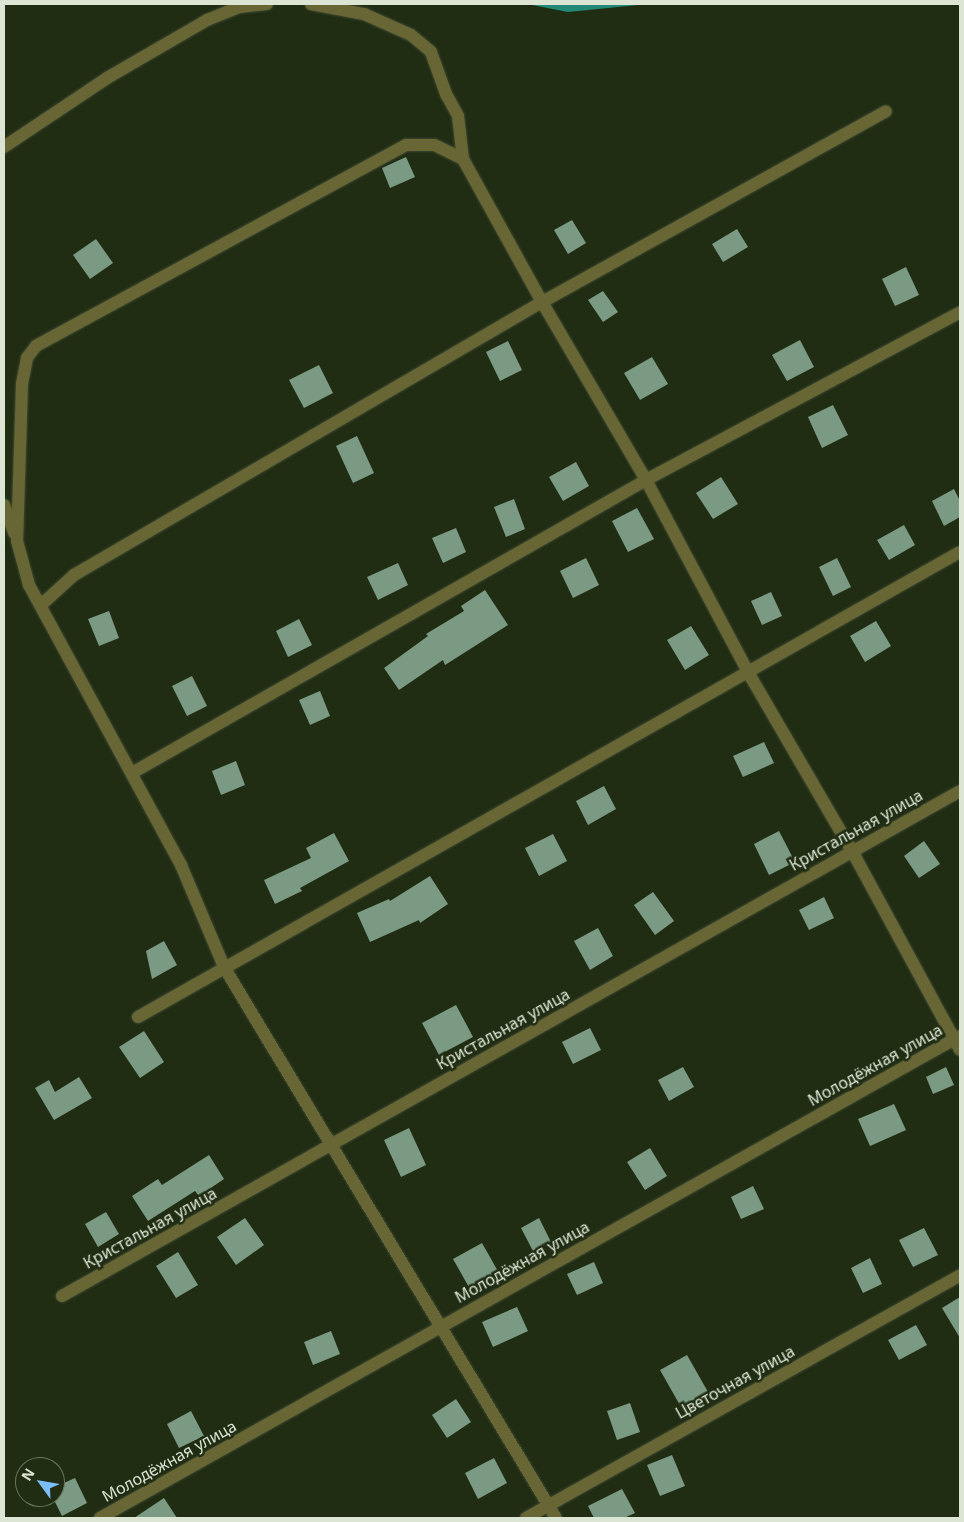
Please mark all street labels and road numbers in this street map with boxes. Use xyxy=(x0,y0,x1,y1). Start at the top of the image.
street label: Кристальная улица xyxy=(786,785,926,875)
street label: Кристальная улица xyxy=(433,984,573,1074)
street label: Молодёжная улица xyxy=(804,1020,946,1110)
street label: Кристальная улица xyxy=(80,1183,220,1273)
street label: Молодёжная улица xyxy=(451,1217,593,1307)
street label: Цветочная улица xyxy=(672,1341,798,1423)
street label: Молодёжная улица xyxy=(98,1416,240,1506)

